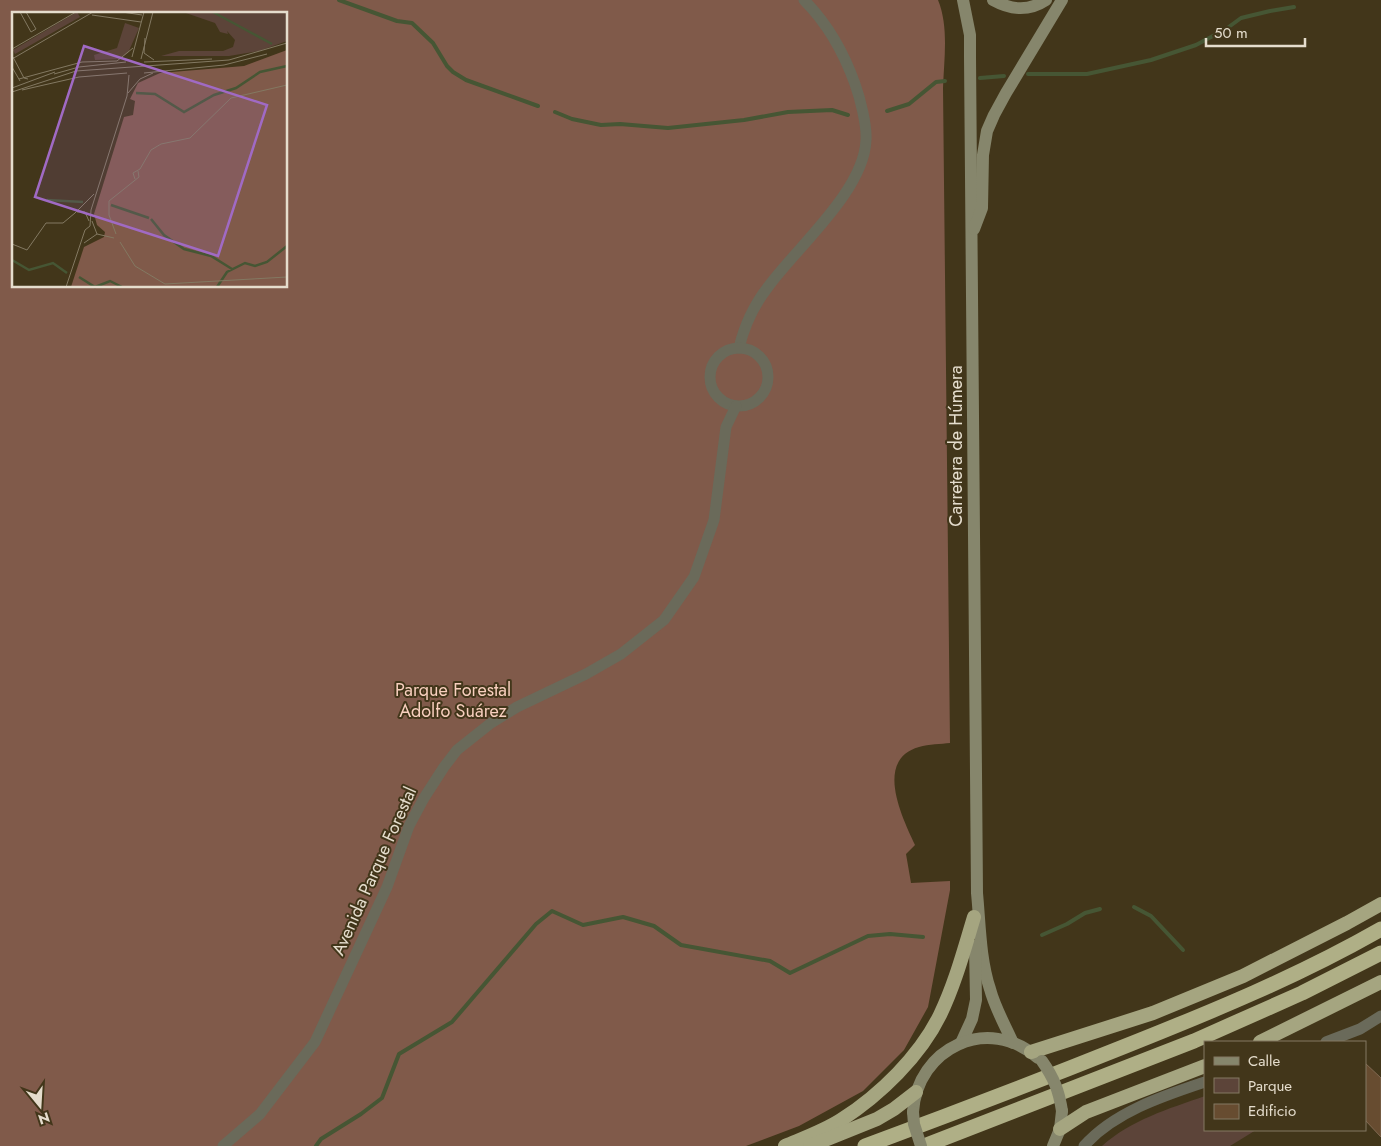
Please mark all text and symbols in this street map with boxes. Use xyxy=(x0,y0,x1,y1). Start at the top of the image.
inset map xyxy=(12,12,288,288)
scale bar xyxy=(1206,15,1305,47)
text: 50 m xyxy=(1214,22,1248,44)
street label: Carretera de Húmera xyxy=(943,365,969,527)
park label: Parque Forestal Adolfo Suárez xyxy=(395,677,511,724)
street label: Avenida Parque Forestal xyxy=(325,782,423,960)
legend xyxy=(1204,1041,1366,1131)
text: Calle xyxy=(1248,1050,1280,1072)
text: Parque xyxy=(1248,1075,1292,1097)
north arrow xyxy=(15,1081,65,1131)
text: Edificio xyxy=(1248,1100,1296,1122)
text: N xyxy=(36,1107,52,1130)

